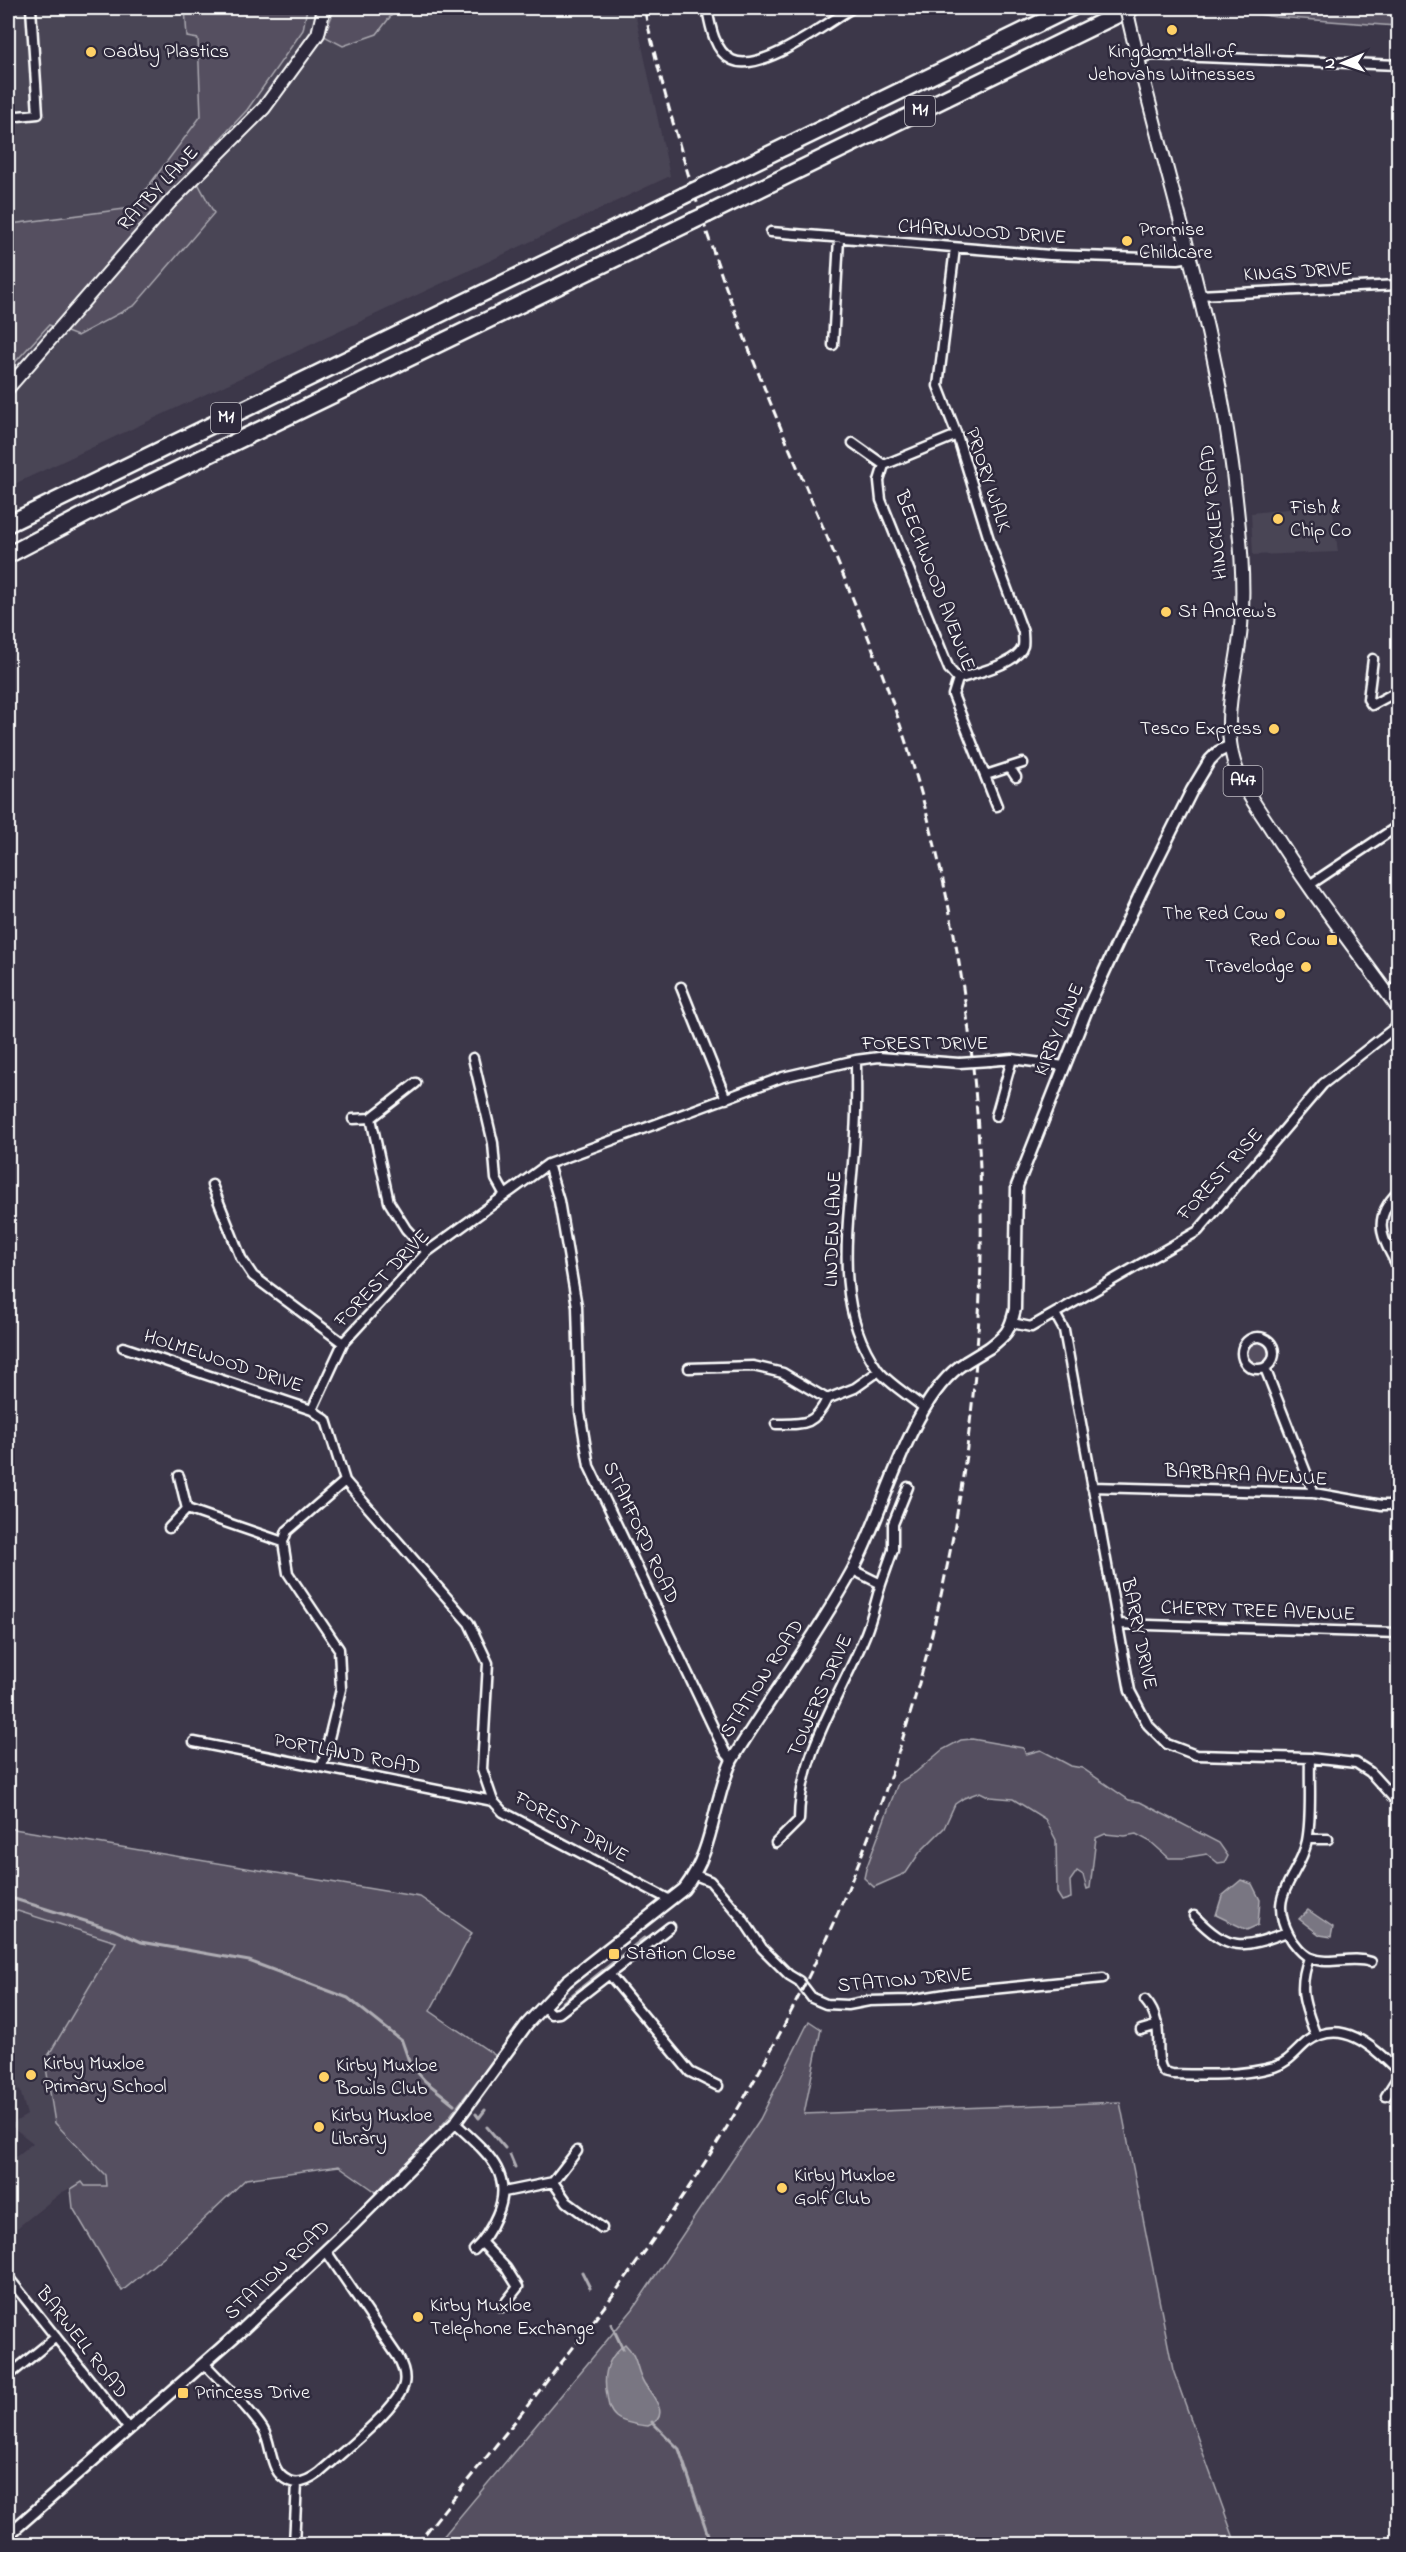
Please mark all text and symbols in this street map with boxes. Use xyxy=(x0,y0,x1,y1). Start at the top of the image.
marker: Kingdom Hall of Jehovahs Witnesses xyxy=(1165,23,1179,37)
north arrow xyxy=(1313,33,1373,93)
place label: Oadby Plastics xyxy=(103,38,229,67)
place label: Kingdom Hall of Jehovahs Witnesses xyxy=(1089,38,1255,90)
marker: Oadby Plastics xyxy=(84,45,98,59)
text: N xyxy=(1318,57,1342,69)
road number: M1 xyxy=(905,96,935,126)
street label: RATBY LANE xyxy=(112,140,206,238)
street label: CHARNWOOD DRIVE xyxy=(897,213,1067,253)
place label: Promise Childcare xyxy=(1139,216,1213,268)
marker: Promise Childcare xyxy=(1120,234,1134,248)
street label: KINGS DRIVE xyxy=(1243,256,1353,290)
road number: M1 xyxy=(211,403,241,433)
street label: PRIORY WALK xyxy=(956,424,1018,536)
street label: HINCKLEY ROAD xyxy=(1193,443,1237,581)
street label: BEECHWOOD AVENUE xyxy=(886,486,982,675)
place label: Fish & Chip Co xyxy=(1289,494,1351,546)
marker: Fish & Chip Co xyxy=(1271,512,1285,526)
place label: St Andrew's xyxy=(1178,598,1277,627)
marker: St Andrew's xyxy=(1159,605,1173,619)
place label: Tesco Express xyxy=(1140,715,1262,744)
marker: Tesco Express xyxy=(1267,722,1281,736)
road number: A47 xyxy=(1224,766,1262,796)
place label: The Red Cow xyxy=(1162,900,1268,929)
marker: The Red Cow xyxy=(1273,907,1287,921)
place label: Red Cow xyxy=(1249,926,1320,955)
marker: Red Cow xyxy=(1325,933,1339,947)
place label: Travelodge xyxy=(1205,953,1294,983)
marker: Travelodge xyxy=(1299,960,1313,974)
street label: KIRBY LANE xyxy=(1027,979,1093,1081)
street label: FOREST DRIVE xyxy=(861,1030,988,1059)
street label: FOREST RISE xyxy=(1171,1122,1271,1229)
street label: LINDEN LANE xyxy=(817,1170,851,1288)
street label: FOREST DRIVE xyxy=(328,1223,437,1335)
street label: HOLMEWOOD DRIVE xyxy=(140,1323,306,1401)
street label: STAMFORD ROAD xyxy=(594,1457,686,1609)
street label: BARBARA AVENUE xyxy=(1163,1457,1328,1495)
street label: BARRY DRIVE xyxy=(1112,1575,1164,1692)
street label: CHERRY TREE AVENUE xyxy=(1160,1594,1356,1630)
street label: STATION ROAD xyxy=(714,1614,812,1744)
street label: TOWERS DRIVE xyxy=(781,1630,861,1762)
street label: PORTLAND ROAD xyxy=(271,1727,423,1783)
street label: FOREST DRIVE xyxy=(508,1784,633,1871)
place label: Station Close xyxy=(626,1940,736,1969)
marker: Station Close xyxy=(607,1947,621,1961)
street label: STATION DRIVE xyxy=(836,1961,974,2001)
place label: Kirby Muxloe Primary School xyxy=(43,2050,167,2102)
place label: Kirby Muxloe Bowls Club xyxy=(335,2052,437,2104)
marker: Kirby Muxloe Primary School xyxy=(24,2068,38,2082)
marker: Kirby Muxloe Bowls Club xyxy=(317,2070,331,2084)
place label: Kirby Muxloe Library xyxy=(331,2102,432,2154)
marker: Kirby Muxloe Library xyxy=(312,2120,326,2134)
place label: Kirby Muxloe Golf Club xyxy=(794,2162,895,2214)
marker: Kirby Muxloe Golf Club xyxy=(775,2181,789,2195)
street label: STATION ROAD xyxy=(218,2214,338,2328)
street label: BARWELL ROAD xyxy=(27,2280,134,2405)
place label: Kirby Muxloe Telephone Exchange xyxy=(430,2292,594,2345)
marker: Kirby Muxloe Telephone Exchange xyxy=(411,2310,425,2324)
place label: Princess Drive xyxy=(195,2379,310,2408)
marker: Princess Drive xyxy=(176,2386,190,2400)

